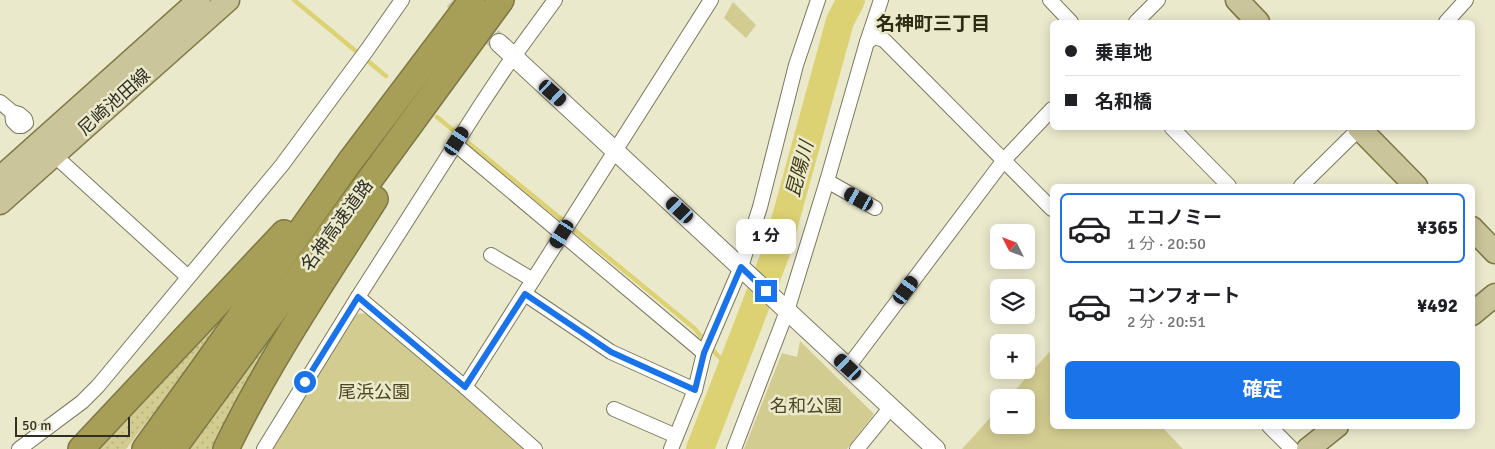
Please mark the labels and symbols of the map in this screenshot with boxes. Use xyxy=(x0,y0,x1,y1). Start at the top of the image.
district label: 名神町三丁目 xyxy=(876,12,990,36)
street label: 尼崎池田線 xyxy=(73,64,155,140)
car xyxy=(536,77,569,109)
car xyxy=(442,124,471,158)
water label: 昆陽川 xyxy=(781,136,819,200)
street label: 名神高速道路 xyxy=(296,175,378,275)
car xyxy=(842,185,875,213)
car xyxy=(663,194,696,226)
car xyxy=(547,217,576,251)
callout: 1 分 xyxy=(736,218,796,254)
north arrow xyxy=(990,224,1035,269)
car xyxy=(891,273,920,307)
route end xyxy=(755,280,777,302)
car xyxy=(831,351,864,383)
route start xyxy=(294,371,316,393)
park label: 尾浜公園 xyxy=(338,381,410,403)
park label: 名和公園 xyxy=(770,395,842,417)
scale bar xyxy=(15,414,130,437)

